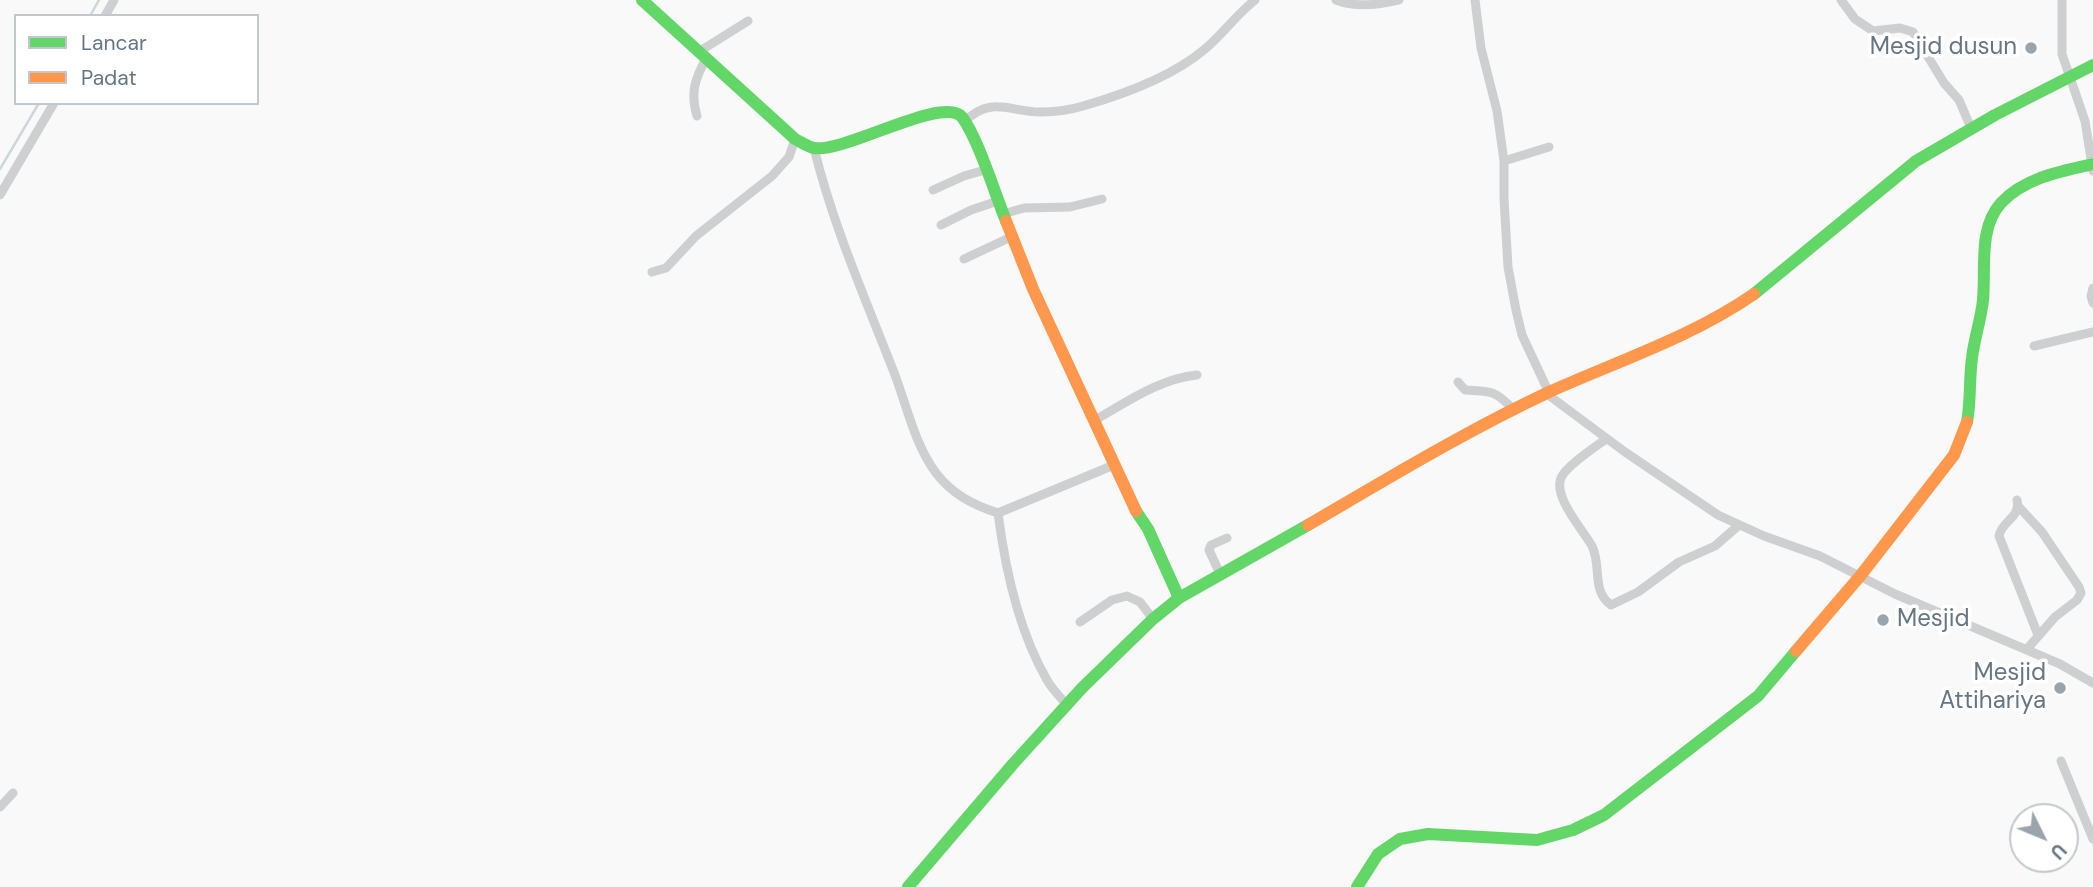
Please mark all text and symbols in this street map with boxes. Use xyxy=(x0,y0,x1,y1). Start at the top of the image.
legend xyxy=(14,14,259,105)
text: Lancar xyxy=(81,29,147,57)
place label: Mesjid dusun xyxy=(1870,34,2017,62)
marker: Mesjid dusun xyxy=(2023,40,2039,56)
text: Padat xyxy=(81,64,137,92)
place label: Mesjid xyxy=(1897,606,1970,634)
marker: Mesjid xyxy=(1875,612,1891,628)
place label: Mesjid Attihariya xyxy=(1939,660,2046,716)
marker: Mesjid Attihariya xyxy=(2052,680,2068,696)
north arrow xyxy=(2009,803,2079,873)
text: U xyxy=(2045,838,2072,865)

